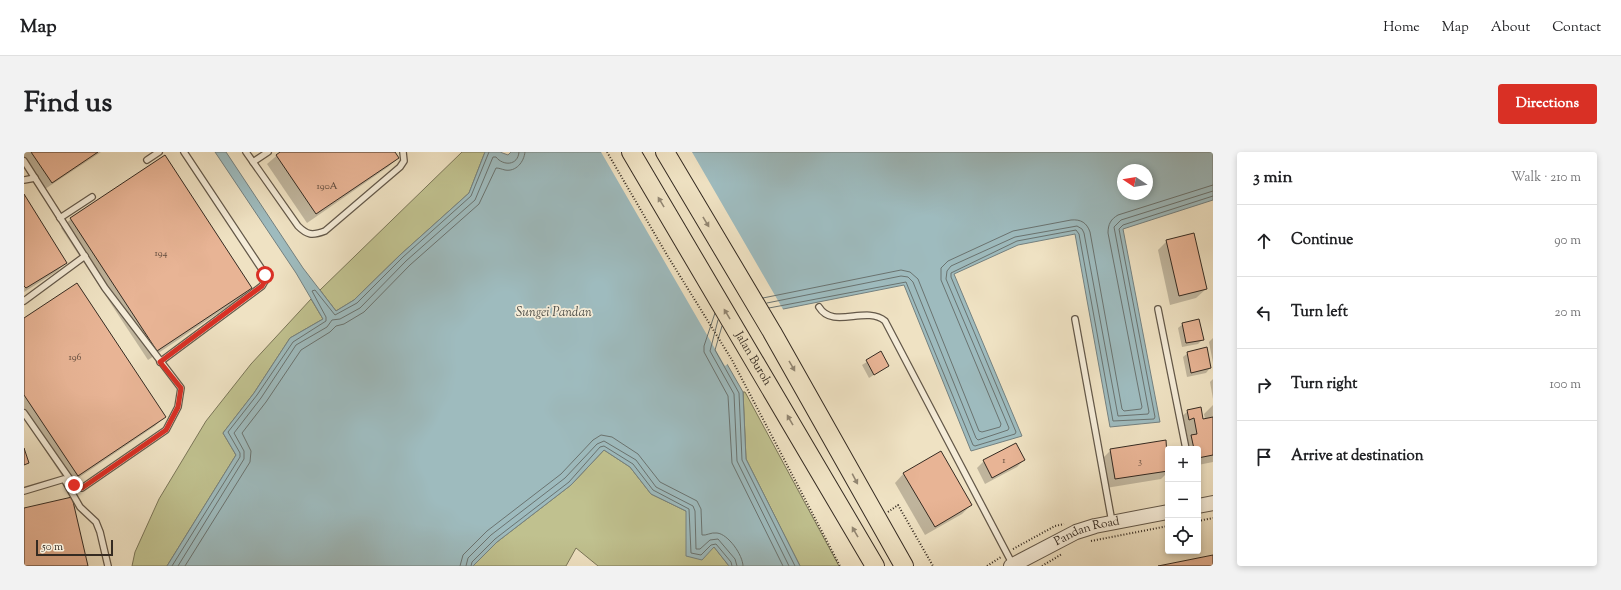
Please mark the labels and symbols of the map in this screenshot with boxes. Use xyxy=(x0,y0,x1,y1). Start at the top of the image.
north arrow xyxy=(1117,164,1153,200)
house number: 190A xyxy=(316,179,338,194)
one-way arrow xyxy=(657,197,665,207)
one-way arrow xyxy=(703,216,710,228)
house number: 194 xyxy=(154,246,168,261)
route start xyxy=(256,266,274,284)
water label: Sungei Pandan xyxy=(516,304,592,322)
one-way arrow xyxy=(724,308,731,320)
street label: Jalan Buroh xyxy=(729,327,776,389)
house number: 196 xyxy=(68,350,82,365)
one-way arrow xyxy=(788,360,795,372)
one-way arrow xyxy=(786,414,793,426)
house number: 1 xyxy=(1002,453,1006,468)
house number: 3 xyxy=(1138,454,1142,469)
one-way arrow xyxy=(852,473,859,485)
route end xyxy=(65,476,83,494)
street label: Pandan Road xyxy=(1051,512,1121,551)
one-way arrow xyxy=(852,526,859,538)
scale bar xyxy=(36,538,113,557)

